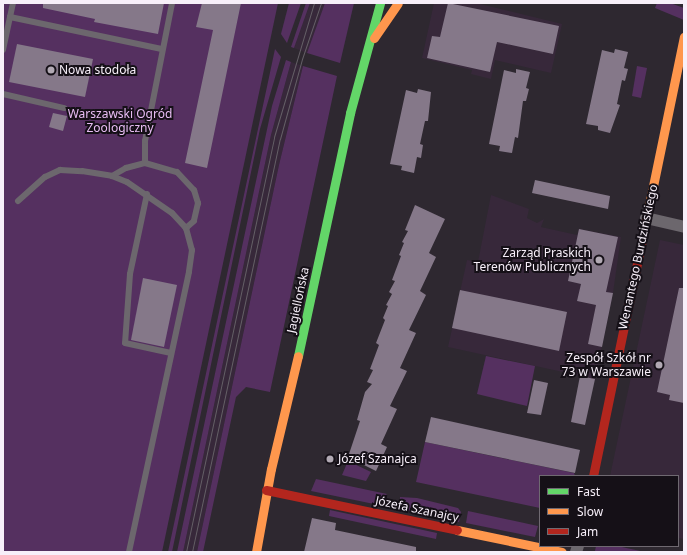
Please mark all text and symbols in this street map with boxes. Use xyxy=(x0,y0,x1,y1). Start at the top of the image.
place label: Nowa stodoła xyxy=(59,63,136,77)
marker: Nowa stodoła xyxy=(46,65,56,75)
park label: Warszawski Ogród Zoologiczny xyxy=(68,107,172,135)
street label: Wenantego Burdzińskiego xyxy=(616,183,660,331)
place label: Zarząd Praskich Terenów Publicznych xyxy=(474,246,591,274)
marker: Zarząd Praskich Terenów Publicznych xyxy=(594,255,604,265)
street label: Jagiellońska xyxy=(284,266,312,334)
place label: Zespół Szkół nr 73 w Warszawie xyxy=(562,351,651,379)
marker: Zespół Szkół nr 73 w Warszawie xyxy=(654,360,664,370)
place label: Józef Szanajca xyxy=(338,452,417,466)
marker: Józef Szanajca xyxy=(325,454,335,464)
legend xyxy=(539,475,679,547)
text: Fast xyxy=(577,483,600,500)
street label: Józefa Szanajcy xyxy=(374,493,460,525)
text: Slow xyxy=(577,503,603,520)
text: Jam xyxy=(577,523,598,540)

